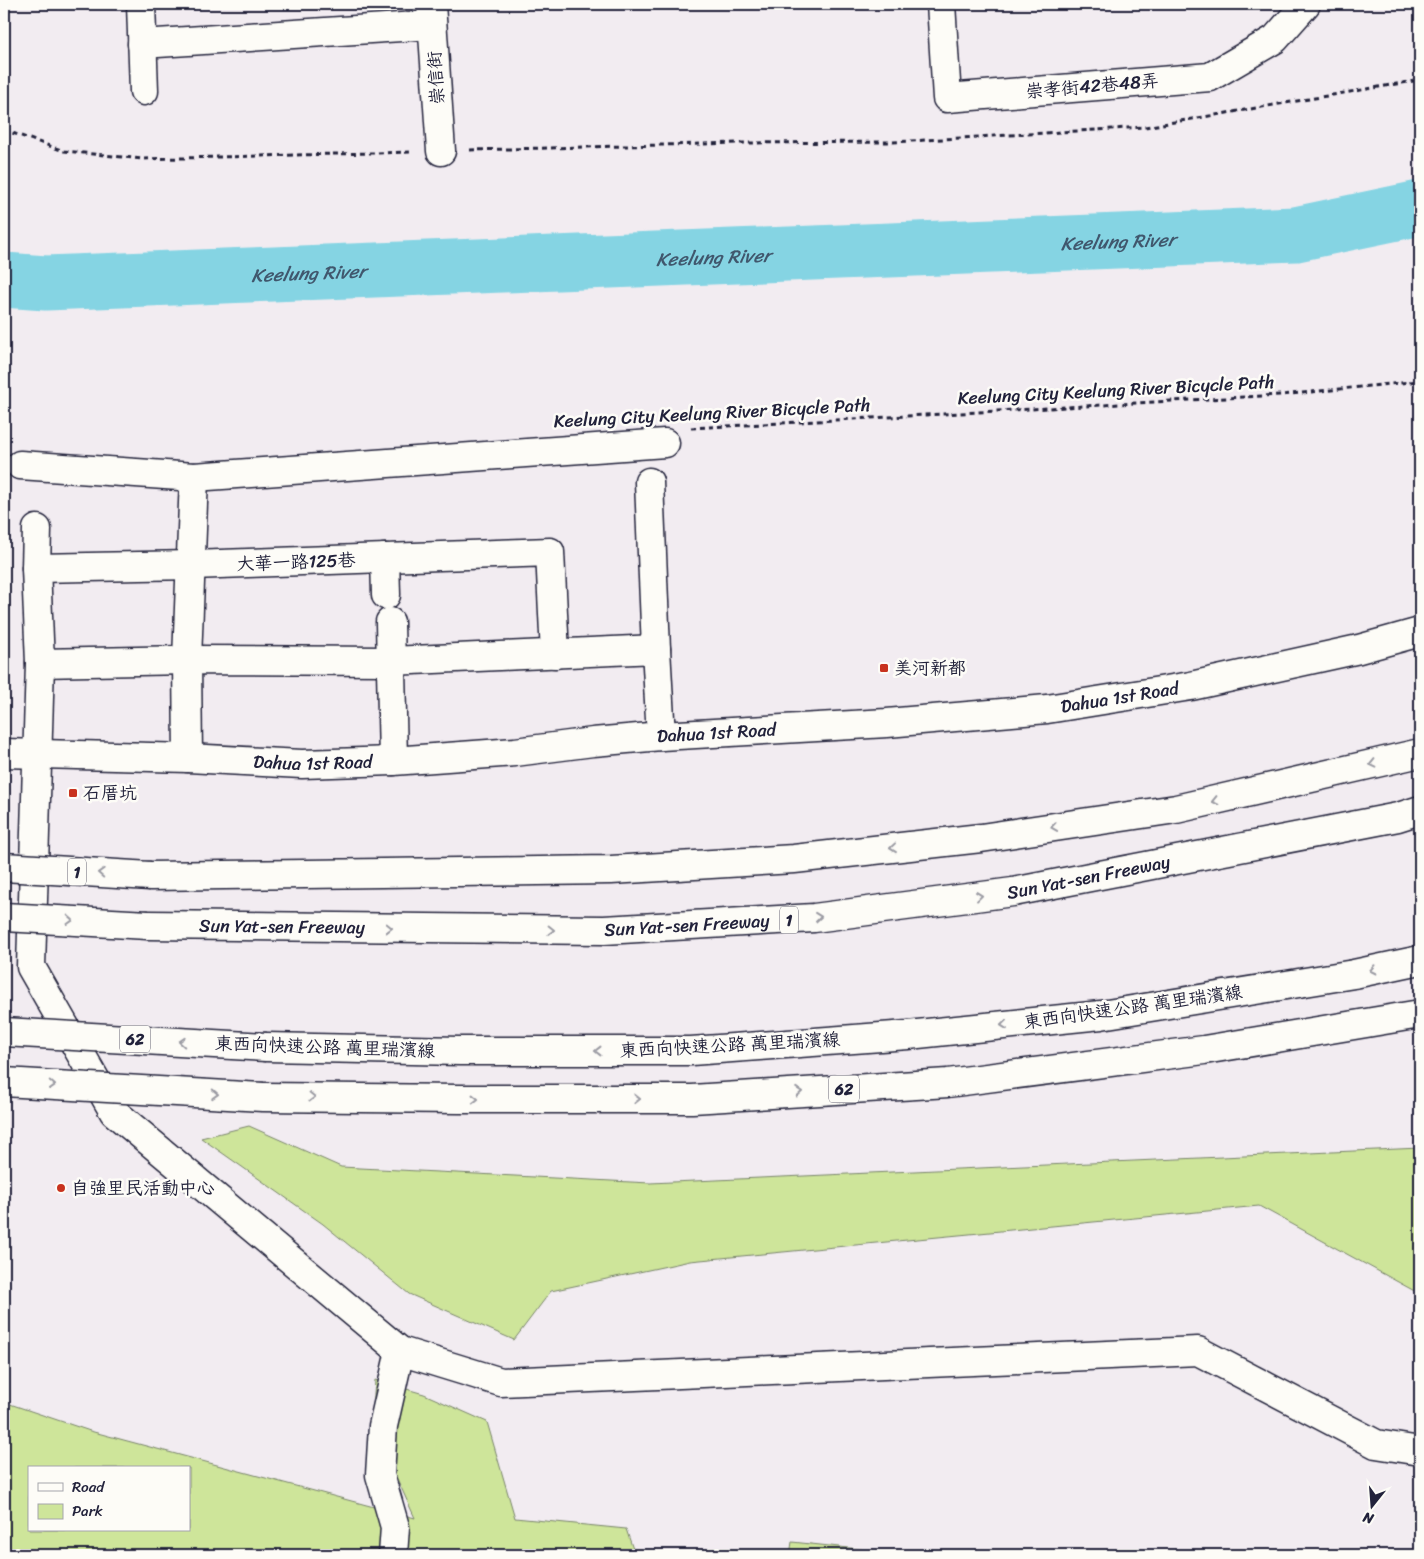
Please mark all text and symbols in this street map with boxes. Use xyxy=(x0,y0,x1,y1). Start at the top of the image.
street label: 崇信街 xyxy=(418,50,454,106)
street label: 崇孝街42巷48弄 xyxy=(1024,64,1160,108)
water label: Keelung River xyxy=(1060,222,1179,260)
water label: Keelung River xyxy=(655,238,775,276)
water label: Keelung River xyxy=(251,254,370,291)
street label: Keelung City Keelung River Bicycle Path xyxy=(957,366,1275,414)
street label: Keelung City Keelung River Bicycle Path xyxy=(553,389,871,437)
street label: 大華一路125巷 xyxy=(236,544,356,580)
place label: 美河新都 xyxy=(894,652,966,684)
marker: 美河新都 xyxy=(878,662,890,674)
street label: Dahua 1st Road xyxy=(1058,672,1182,723)
street label: Dahua 1st Road xyxy=(656,713,778,752)
street label: Dahua 1st Road xyxy=(252,745,374,780)
one-way arrow xyxy=(1368,758,1377,769)
place label: 石厝坑 xyxy=(83,777,137,809)
marker: 石厝坑 xyxy=(67,787,79,799)
one-way arrow xyxy=(1210,795,1219,805)
one-way arrow xyxy=(1050,821,1058,832)
one-way arrow xyxy=(889,842,897,853)
street label: Sun Yat-sen Freeway xyxy=(1005,846,1174,909)
road number: 1 xyxy=(68,859,86,886)
one-way arrow xyxy=(97,868,105,879)
one-way arrow xyxy=(975,892,984,902)
street label: Sun Yat-sen Freeway xyxy=(603,905,771,946)
road number: 1 xyxy=(780,906,798,934)
street label: Sun Yat-sen Freeway xyxy=(199,910,366,943)
one-way arrow xyxy=(815,912,823,923)
one-way arrow xyxy=(66,915,74,926)
one-way arrow xyxy=(385,923,393,933)
one-way arrow xyxy=(548,925,555,935)
one-way arrow xyxy=(1368,964,1377,975)
street label: 東西向快速公路 萬里瑞濱線 xyxy=(1022,976,1244,1038)
one-way arrow xyxy=(1000,1019,1008,1030)
street label: 東西向快速公路 萬里瑞濱線 xyxy=(619,1023,841,1067)
road number: 62 xyxy=(120,1026,150,1052)
street label: 東西向快速公路 萬里瑞濱線 xyxy=(214,1027,436,1067)
one-way arrow xyxy=(178,1036,186,1047)
one-way arrow xyxy=(594,1046,602,1056)
road number: 62 xyxy=(829,1076,859,1102)
one-way arrow xyxy=(49,1079,57,1090)
one-way arrow xyxy=(796,1087,804,1098)
one-way arrow xyxy=(211,1088,219,1099)
one-way arrow xyxy=(308,1092,316,1102)
one-way arrow xyxy=(471,1094,479,1104)
one-way arrow xyxy=(634,1094,641,1104)
place label: 自強里民活動中心 xyxy=(71,1172,215,1204)
marker: 自強里民活動中心 xyxy=(55,1182,67,1194)
legend xyxy=(28,1466,190,1532)
text: Road xyxy=(72,1474,105,1500)
north arrow xyxy=(1346,1482,1396,1532)
text: Park xyxy=(72,1498,103,1524)
text: N xyxy=(1360,1504,1378,1532)

